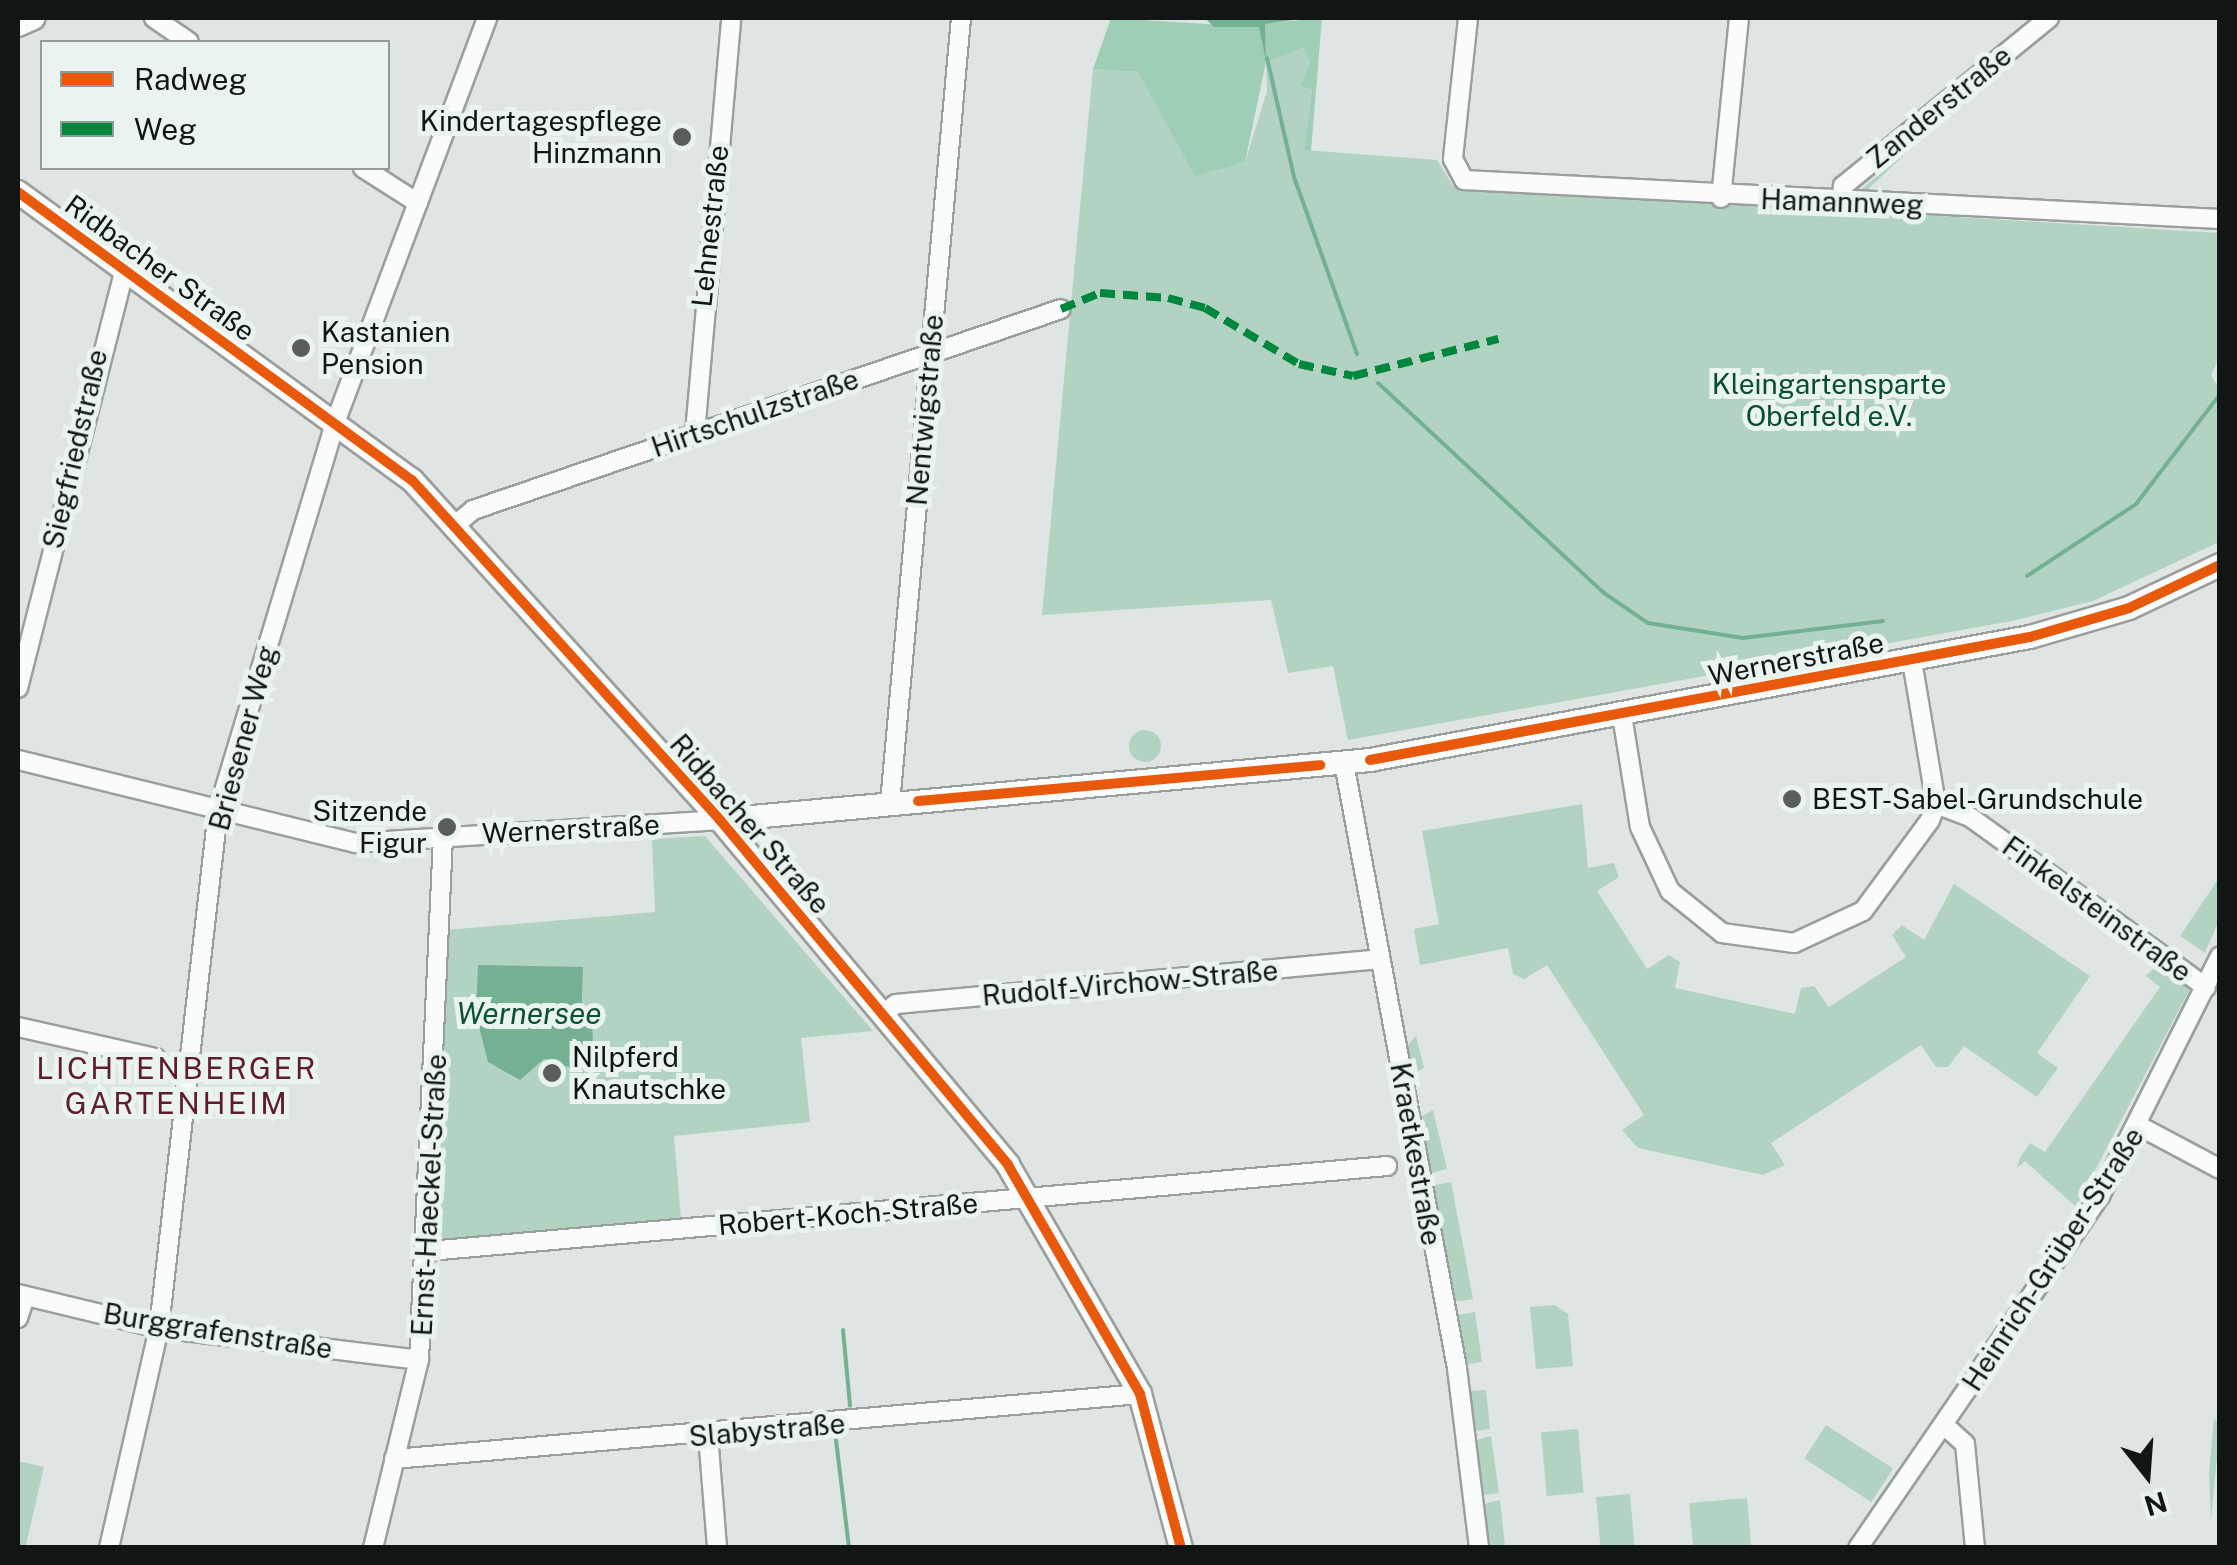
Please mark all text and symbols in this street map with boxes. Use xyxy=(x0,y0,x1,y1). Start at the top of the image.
street label: Zanderstraße xyxy=(1860,39,2018,175)
legend xyxy=(40,40,390,170)
text: Radweg xyxy=(134,61,247,97)
place label: Kindertagespflege Hinzmann xyxy=(420,104,662,170)
text: Weg xyxy=(134,111,197,147)
marker: Kindertagespflege Hinzmann xyxy=(671,126,693,148)
street label: Lehnestraße xyxy=(685,143,735,309)
street label: Hamannweg xyxy=(1760,182,1924,222)
street label: Ridbacher Straße xyxy=(58,188,262,348)
street label: Nentwigstraße xyxy=(900,313,950,507)
place label: Kastanien Pension xyxy=(321,315,450,381)
marker: Kastanien Pension xyxy=(290,337,312,359)
street label: Siegfriedstraße xyxy=(36,346,114,552)
street label: Hirtschulzstraße xyxy=(647,362,863,464)
park label: Kleingartensparte Oberfeld e.V. xyxy=(1712,367,1946,433)
street label: Wernerstraße xyxy=(1705,626,1887,692)
street label: Briesener Weg xyxy=(202,641,284,835)
street label: Ridbacher Straße xyxy=(663,727,837,921)
place label: BEST-Sabel-Grundschule xyxy=(1812,782,2143,816)
marker: BEST-Sabel-Grundschule xyxy=(1781,788,1803,810)
place label: Sitzende Figur xyxy=(313,794,427,860)
street label: Wernerstraße xyxy=(481,808,661,850)
marker: Sitzende Figur xyxy=(436,816,458,838)
street label: Finkelsteinstraße xyxy=(1996,829,2198,989)
street label: Rudolf-Virchow-Straße xyxy=(981,953,1279,1013)
water label: Wernersee xyxy=(456,995,602,1031)
place label: Nilpferd Knautschke xyxy=(572,1040,726,1106)
district label: LICHTENBERGER GARTENHEIM xyxy=(36,1050,318,1120)
street label: Ernst-Haeckel-Straße xyxy=(405,1053,453,1337)
street label: Kraetkestraße xyxy=(1383,1060,1449,1248)
marker: Nilpferd Knautschke xyxy=(541,1062,563,1084)
street label: Heinrich-Grüber-Straße xyxy=(1955,1121,2151,1397)
street label: Robert-Koch-Straße xyxy=(717,1186,979,1242)
street label: Burggrafenstraße xyxy=(101,1296,335,1366)
street label: Slabystraße xyxy=(687,1406,847,1454)
north arrow xyxy=(2097,1425,2197,1525)
text: N xyxy=(2141,1485,2171,1523)

